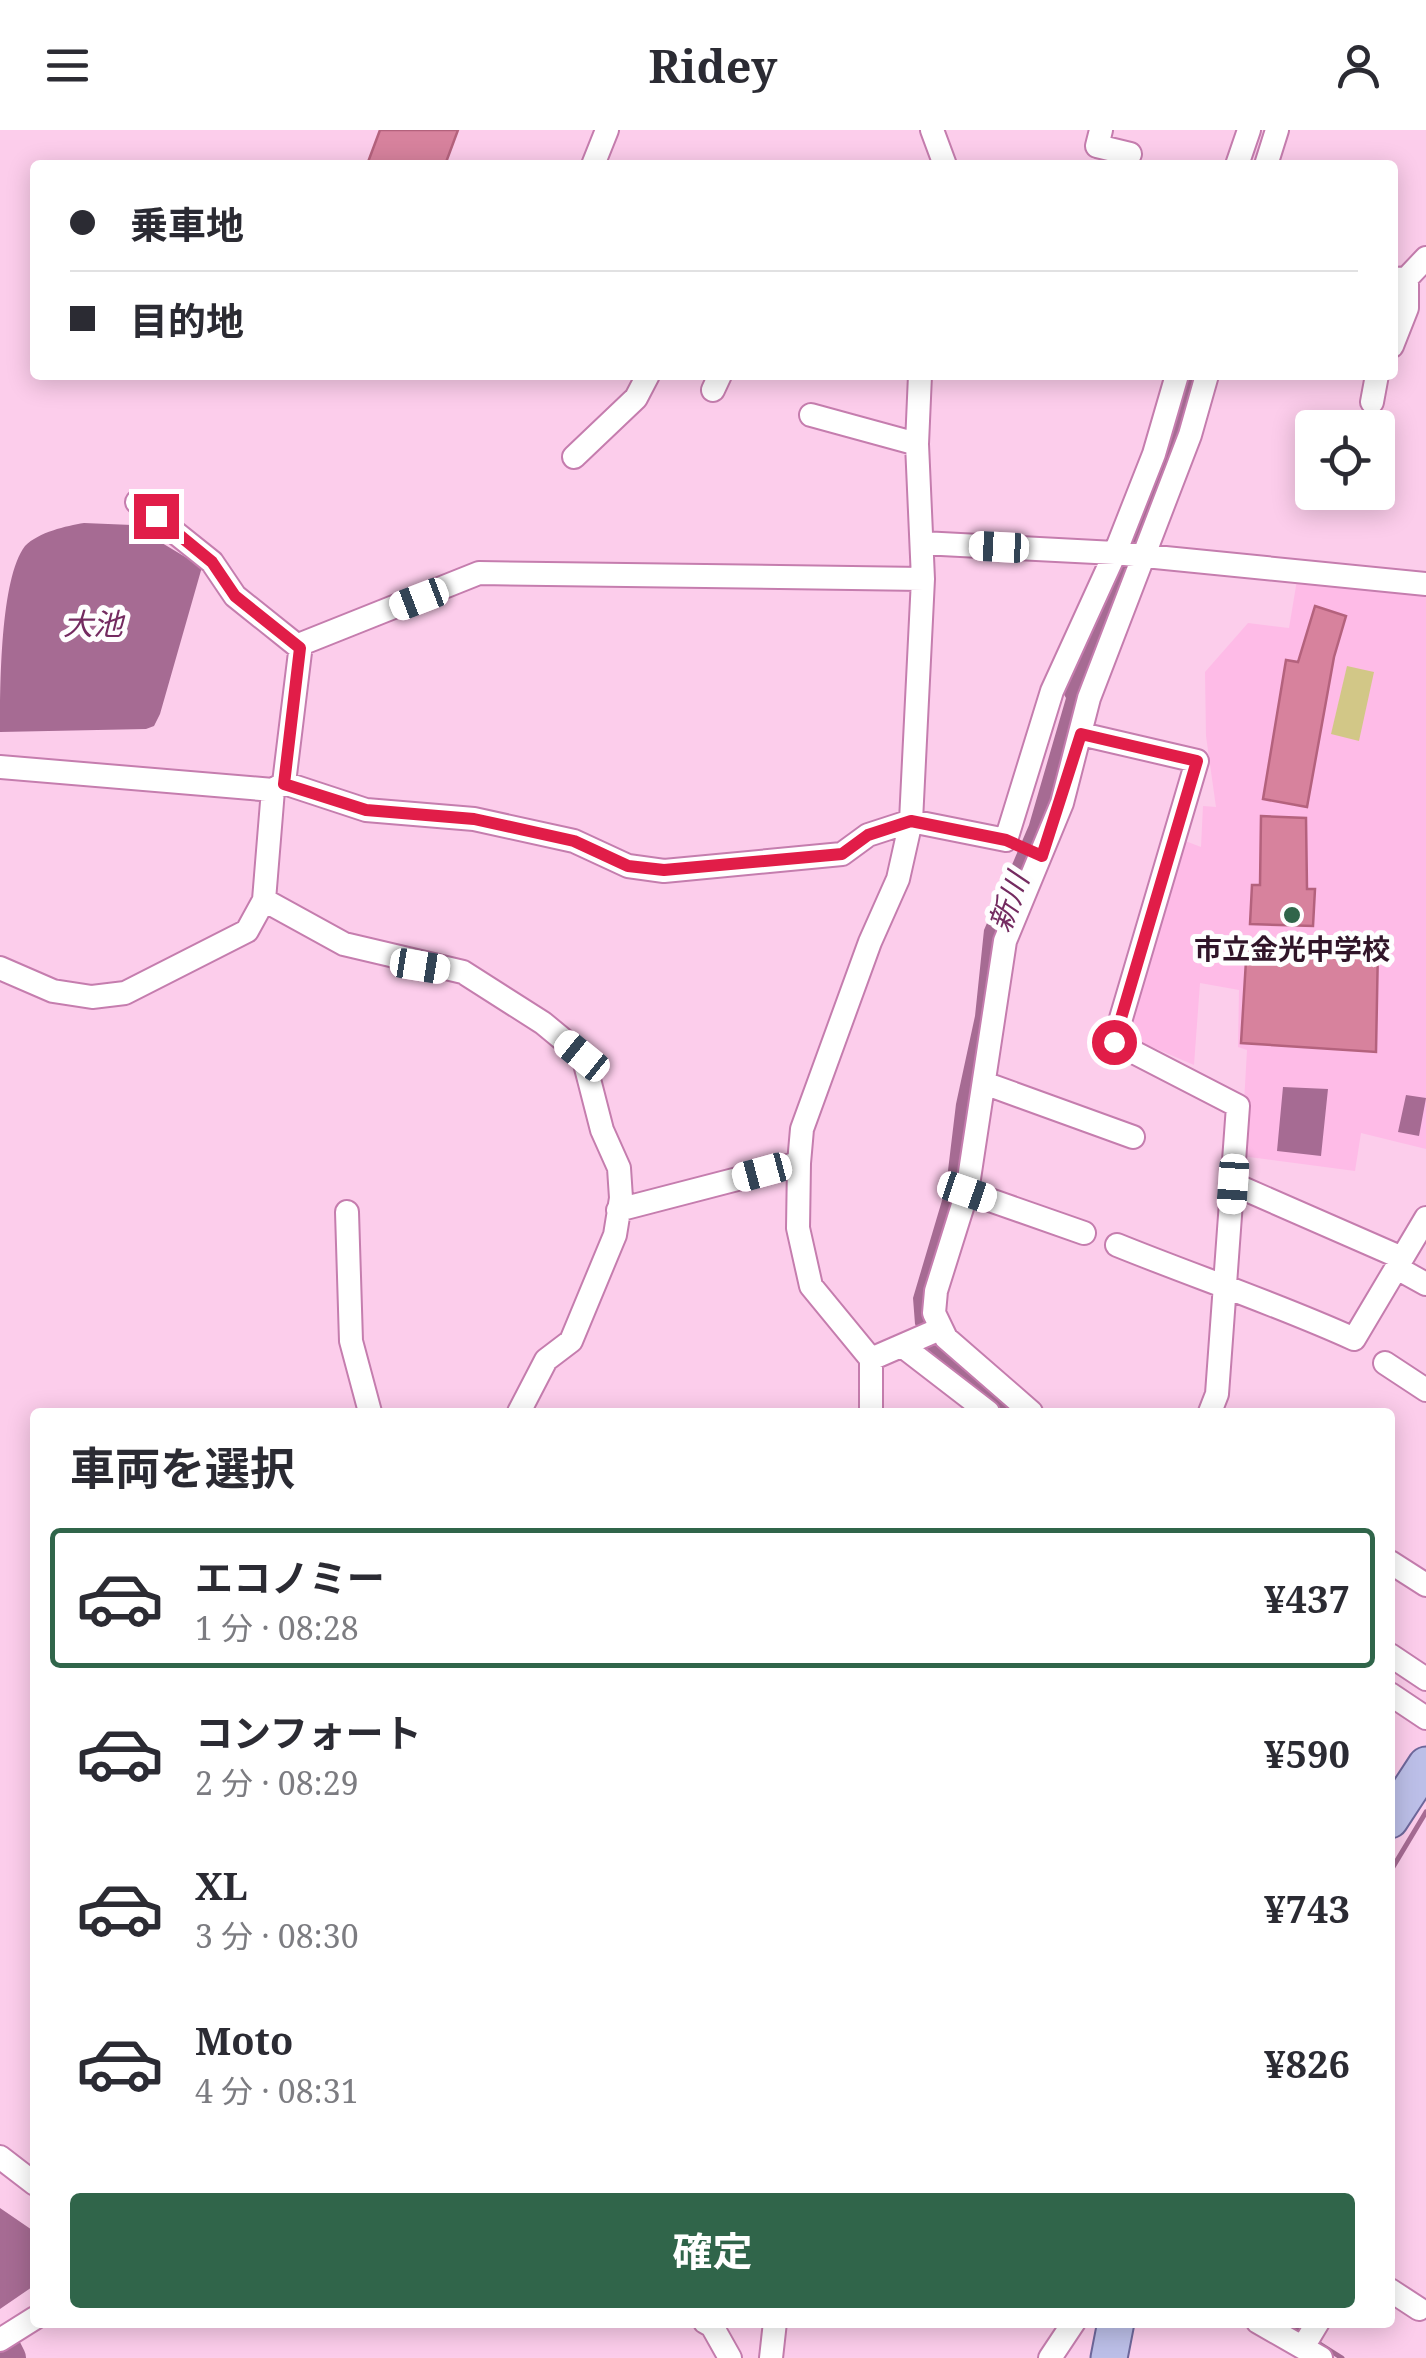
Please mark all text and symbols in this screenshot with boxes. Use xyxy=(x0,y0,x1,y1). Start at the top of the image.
text: Ridey xyxy=(649,35,777,96)
icon: menu xyxy=(40,38,95,93)
icon: person xyxy=(1331,38,1386,93)
text: 乗車地 xyxy=(130,198,244,250)
text: 目的地 xyxy=(130,294,244,346)
map controls xyxy=(1295,410,1395,510)
button: locate xyxy=(1295,410,1395,510)
route end xyxy=(134,494,179,539)
car xyxy=(968,530,1030,564)
car xyxy=(386,574,452,624)
water label: 大池 xyxy=(63,603,126,644)
water label: 新川 xyxy=(978,864,1039,937)
marker: 市立金光中学校 xyxy=(1281,904,1303,926)
place label: 市立金光中学校 xyxy=(1194,929,1390,967)
car xyxy=(388,946,452,986)
route start xyxy=(1092,1020,1137,1065)
car xyxy=(549,1025,615,1087)
car xyxy=(729,1150,795,1194)
car xyxy=(1216,1153,1250,1215)
car xyxy=(934,1168,1000,1216)
text: 車両を選択 xyxy=(70,1437,295,1498)
text: エコノミー xyxy=(195,1551,385,1603)
icon: car xyxy=(75,1553,165,1643)
text: ¥437 xyxy=(1264,1572,1350,1624)
text: 1 分 · 08:28 xyxy=(195,1606,359,1649)
text: コンフォート xyxy=(195,1706,422,1758)
icon: car xyxy=(75,1708,165,1798)
text: ¥590 xyxy=(1264,1727,1350,1779)
text: 2 分 · 08:29 xyxy=(195,1761,359,1804)
text: XL xyxy=(195,1859,248,1911)
icon: car xyxy=(75,1863,165,1953)
text: ¥743 xyxy=(1264,1882,1350,1934)
text: 3 分 · 08:30 xyxy=(195,1914,359,1957)
text: Moto xyxy=(195,2014,293,2066)
icon: car xyxy=(75,2018,165,2108)
text: ¥826 xyxy=(1264,2037,1350,2089)
text: 4 分 · 08:31 xyxy=(195,2069,359,2112)
button: 確定 xyxy=(70,2193,1355,2308)

